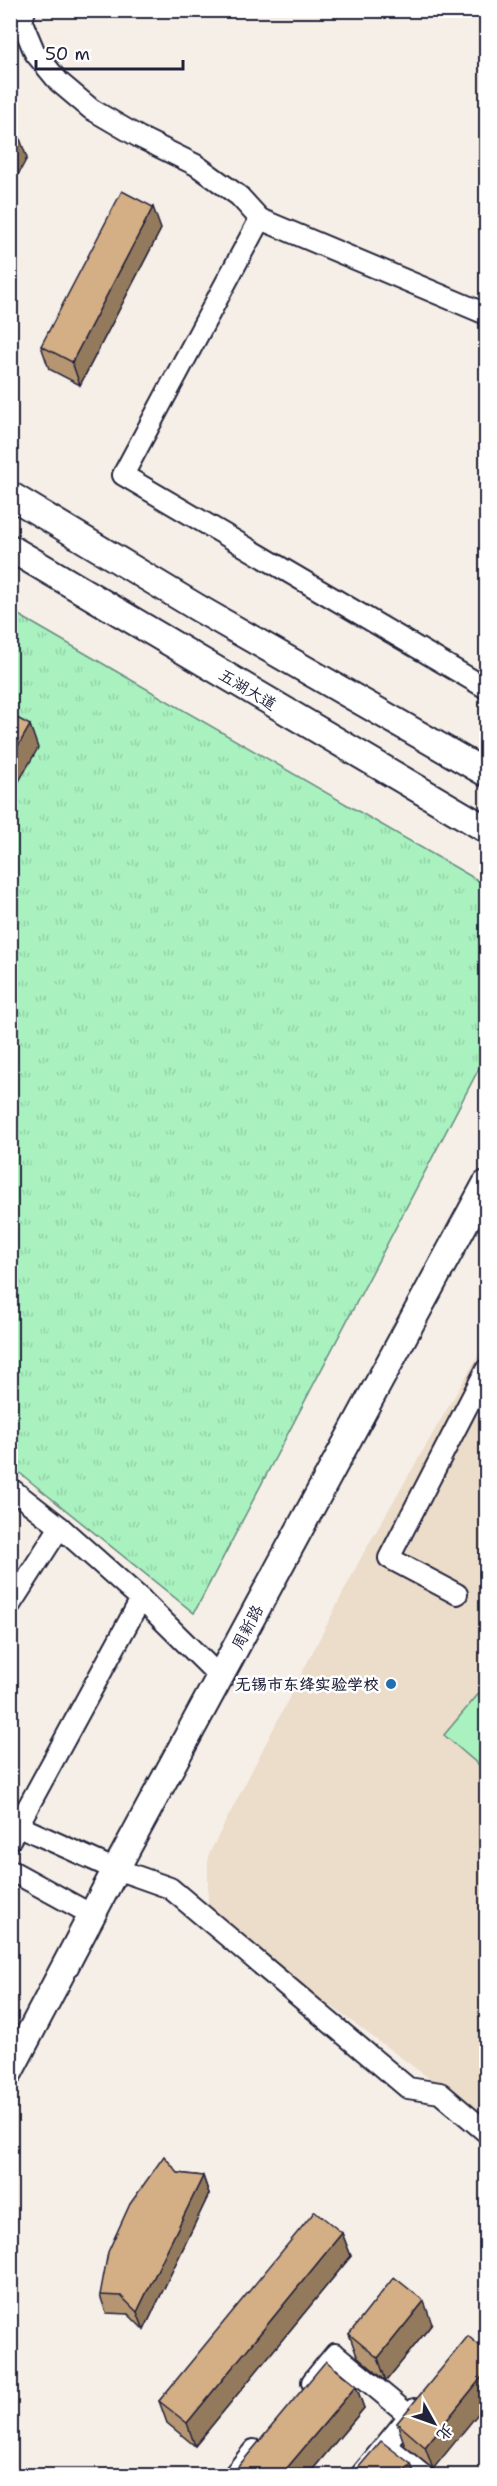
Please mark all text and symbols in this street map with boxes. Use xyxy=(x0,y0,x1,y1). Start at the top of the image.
scale bar xyxy=(36,33,183,71)
text: 50 m xyxy=(45,42,90,66)
street label: 五湖大道 xyxy=(215,664,281,715)
street label: 周新路 xyxy=(227,1601,268,1653)
place label: 无锡市东绛实验学校 xyxy=(235,1674,379,1695)
marker: 无锡市东绛实验学校 xyxy=(384,1677,398,1691)
north arrow xyxy=(404,2393,464,2453)
text: 北 xyxy=(432,2419,458,2445)

